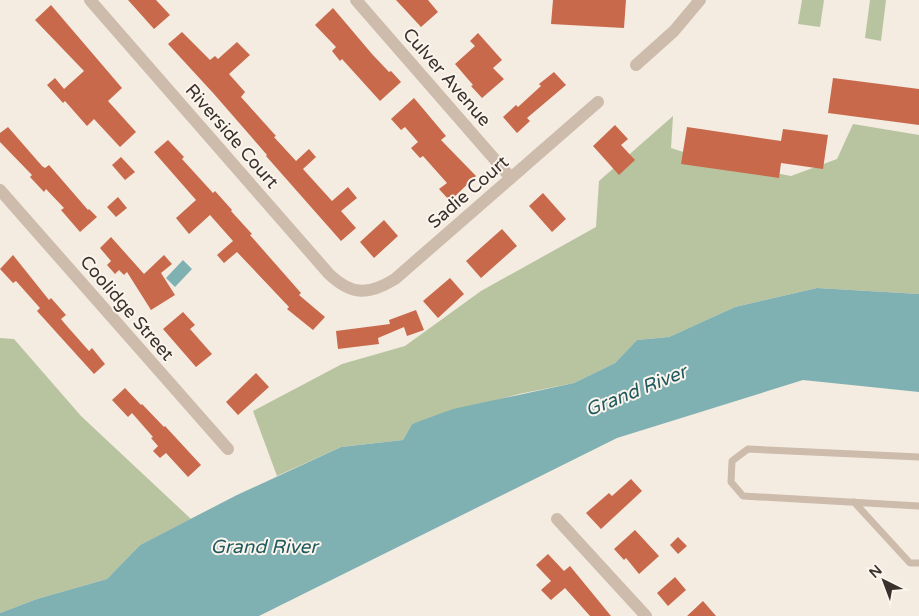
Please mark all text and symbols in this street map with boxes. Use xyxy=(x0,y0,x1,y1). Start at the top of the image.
street label: Culver Avenue xyxy=(398,23,496,131)
street label: Riverside Court xyxy=(181,79,283,193)
street label: Sadie Court xyxy=(423,151,513,233)
street label: Coolidge Street xyxy=(75,251,179,365)
water label: Grand River xyxy=(582,360,692,421)
water label: Grand River xyxy=(210,536,320,558)
north arrow xyxy=(859,556,909,606)
text: N xyxy=(866,562,886,582)

